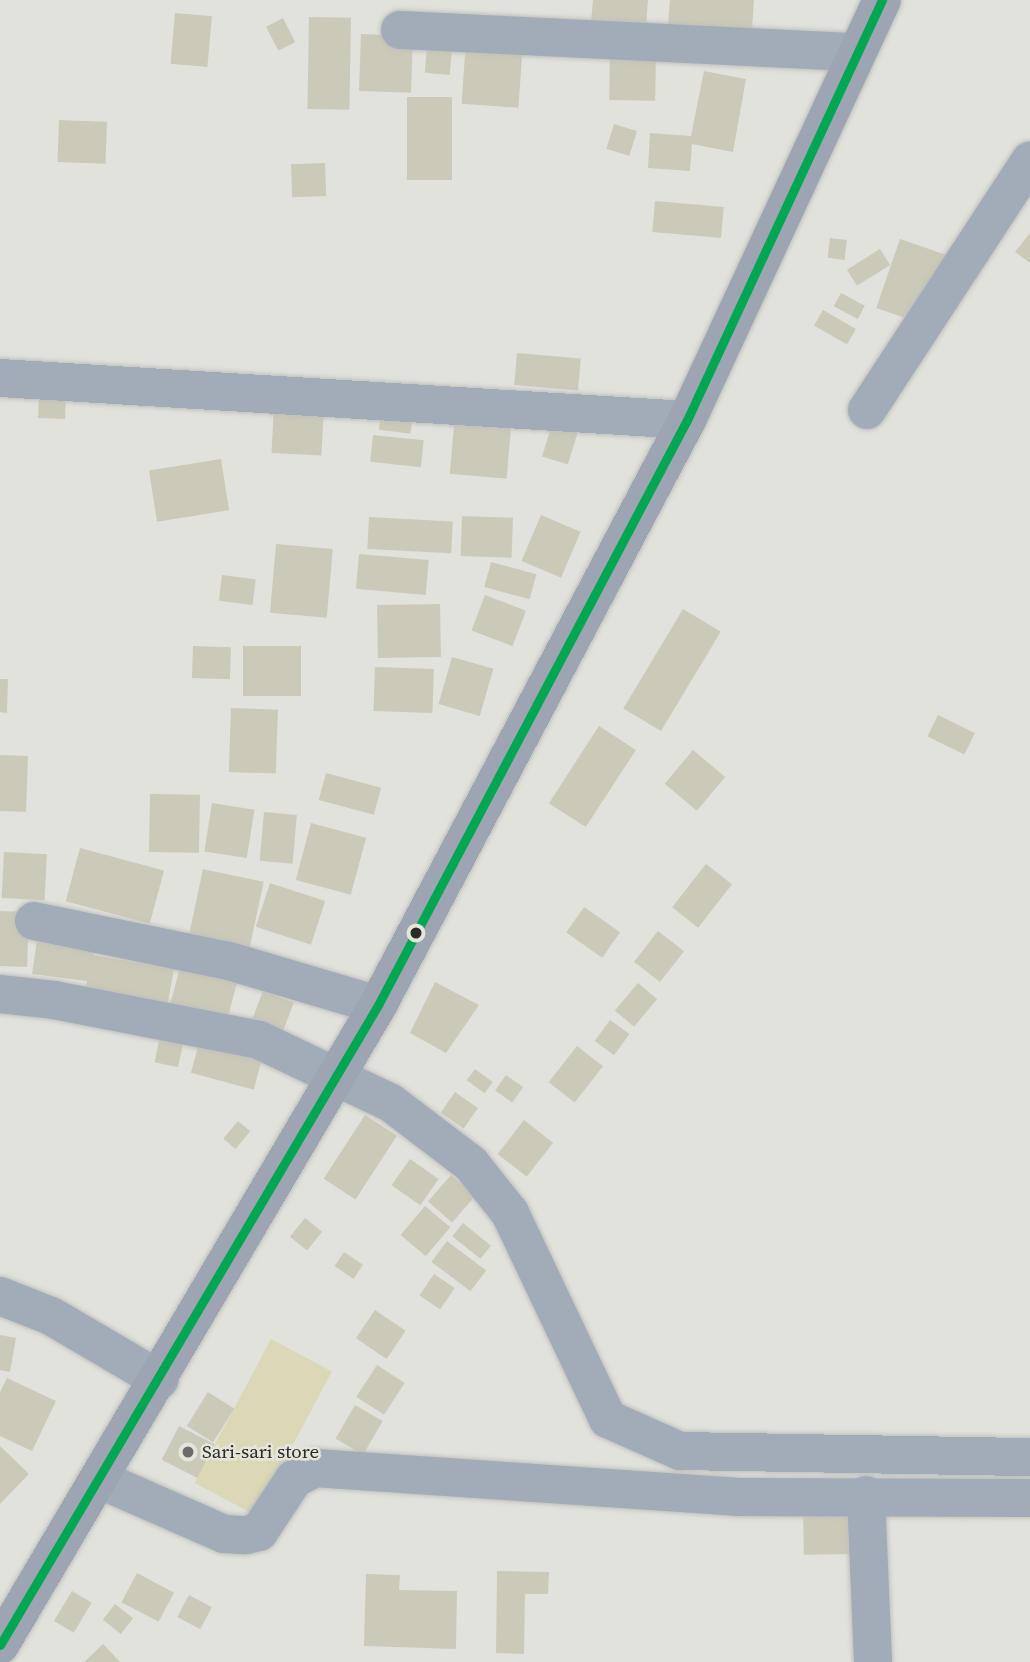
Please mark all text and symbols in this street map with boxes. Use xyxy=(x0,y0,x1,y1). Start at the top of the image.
unlabelled marker xyxy=(409,926,423,940)
place label: Sari-sari store xyxy=(202,1441,319,1463)
marker: Sari-sari store xyxy=(180,1444,196,1460)

